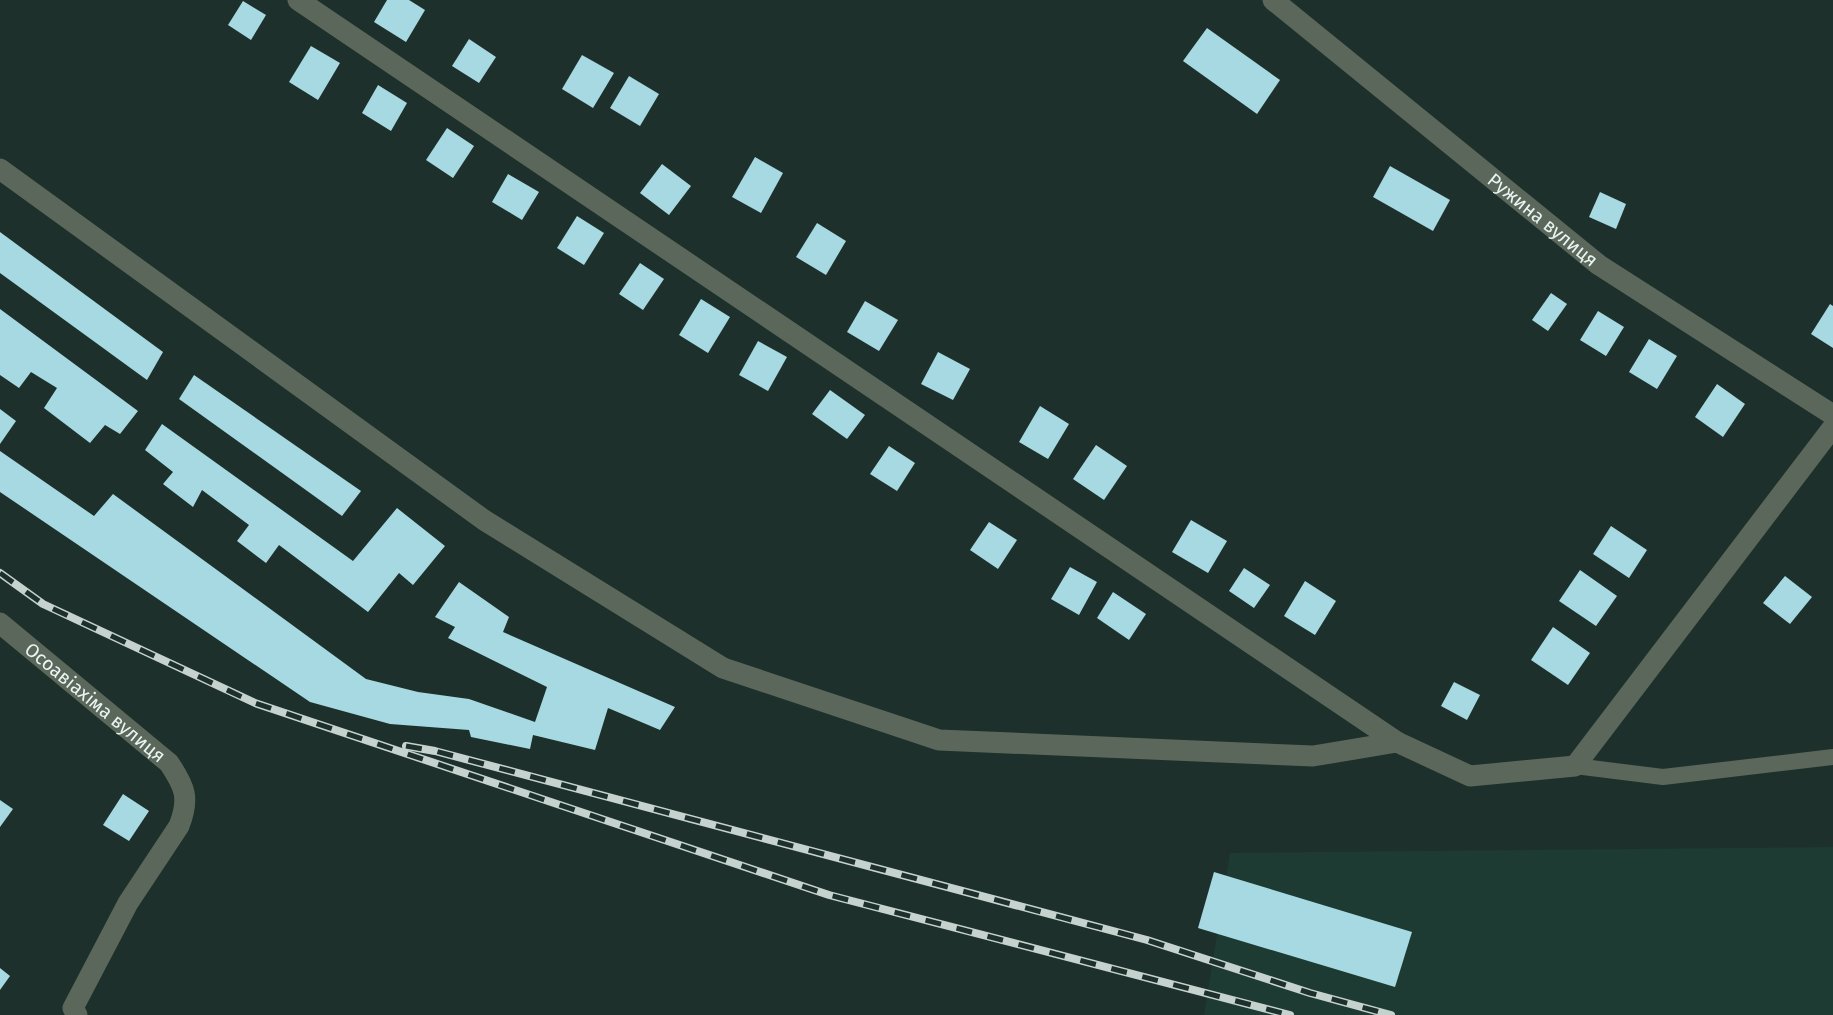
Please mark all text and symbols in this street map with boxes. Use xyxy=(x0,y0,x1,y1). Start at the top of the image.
street label: Ружина вулиця xyxy=(1483,168,1603,271)
street label: Осоавіахіма вулиця xyxy=(20,637,171,767)

